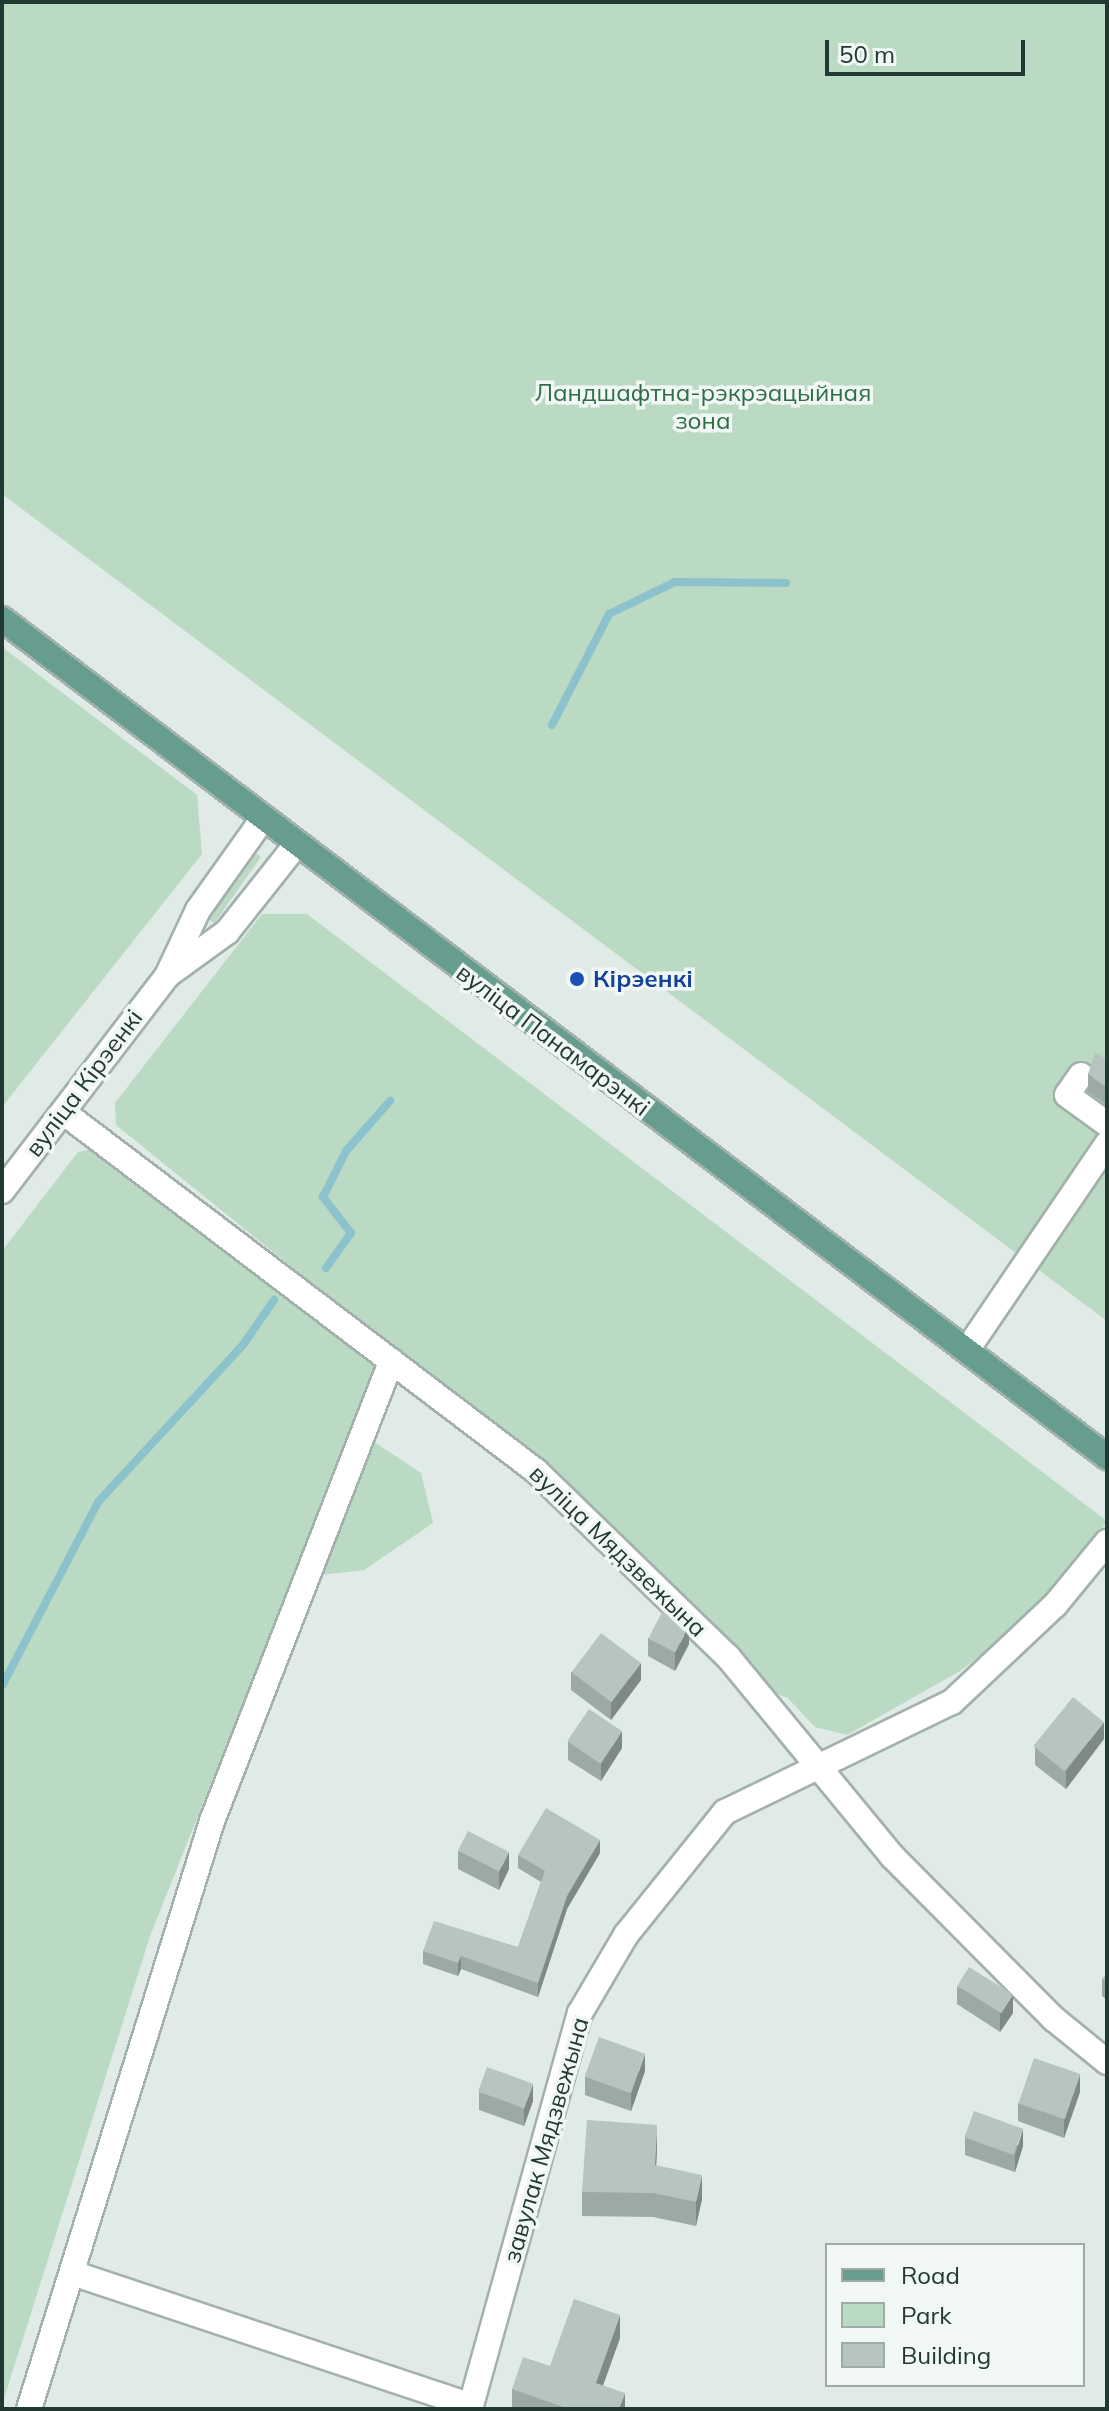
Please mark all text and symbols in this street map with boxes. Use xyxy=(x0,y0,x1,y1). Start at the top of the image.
scale bar xyxy=(829,24,1029,74)
text: 50 m xyxy=(839,39,895,69)
park label: Ландшафтна-рэкрэацыйная зона xyxy=(535,379,871,435)
street label: вуліца Панамарэнкі xyxy=(451,958,655,1122)
place label: Кірэенкі xyxy=(593,965,693,993)
marker: Кірэенкі xyxy=(568,970,586,988)
street label: вуліца Кірэенкі xyxy=(19,1004,149,1162)
street label: вуліца Мядзвежына xyxy=(524,1459,712,1643)
street label: завулак Мядзвежына xyxy=(497,2014,595,2266)
legend xyxy=(825,2243,1085,2387)
text: Road xyxy=(901,2260,960,2290)
text: Park xyxy=(901,2300,952,2330)
text: Building xyxy=(901,2340,991,2370)

